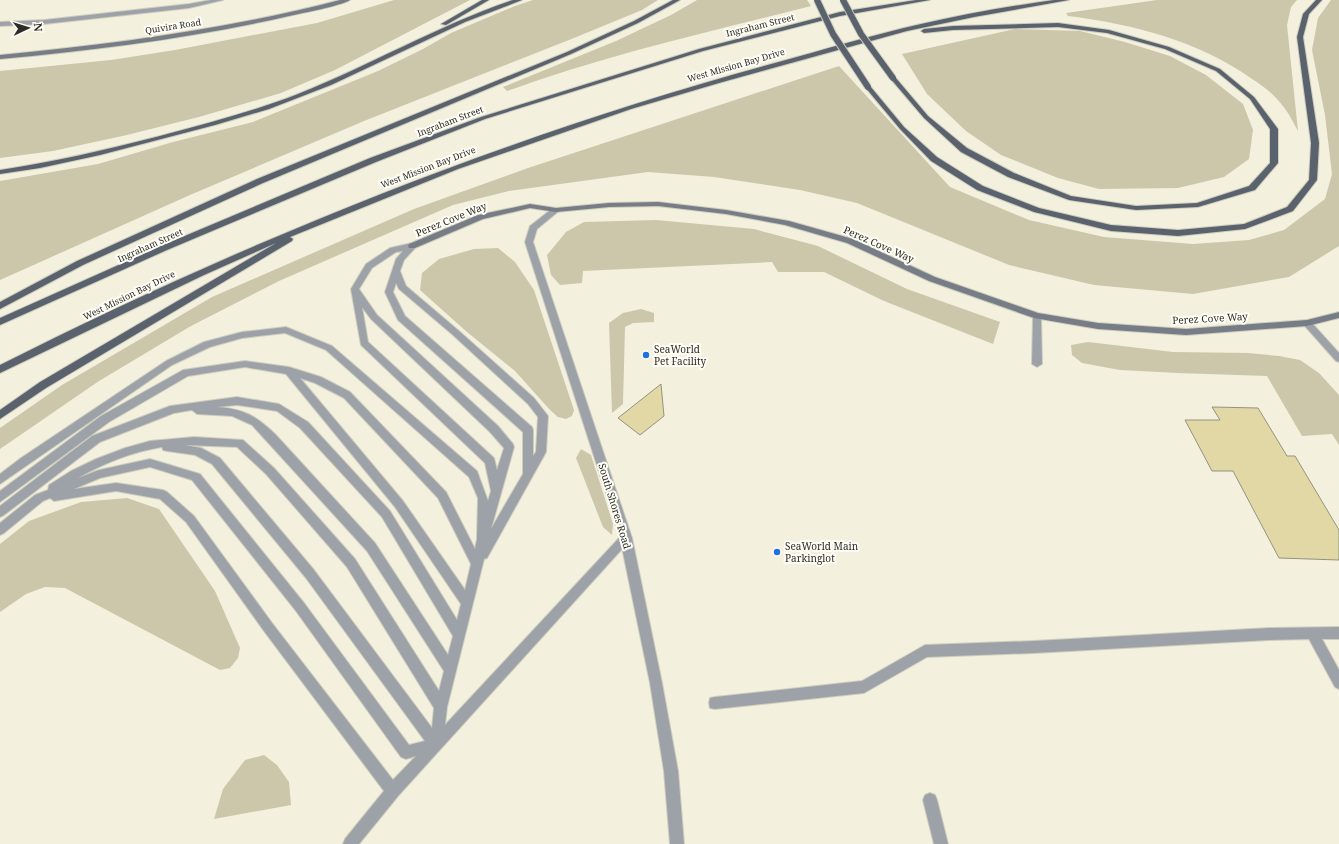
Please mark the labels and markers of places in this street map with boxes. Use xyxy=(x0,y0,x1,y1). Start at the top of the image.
place label: SeaWorld Pet Facility xyxy=(654,342,707,368)
marker: SeaWorld Pet Facility xyxy=(641,350,651,360)
place label: SeaWorld Main Parkinglot xyxy=(785,539,859,565)
marker: SeaWorld Main Parkinglot xyxy=(772,547,782,557)

